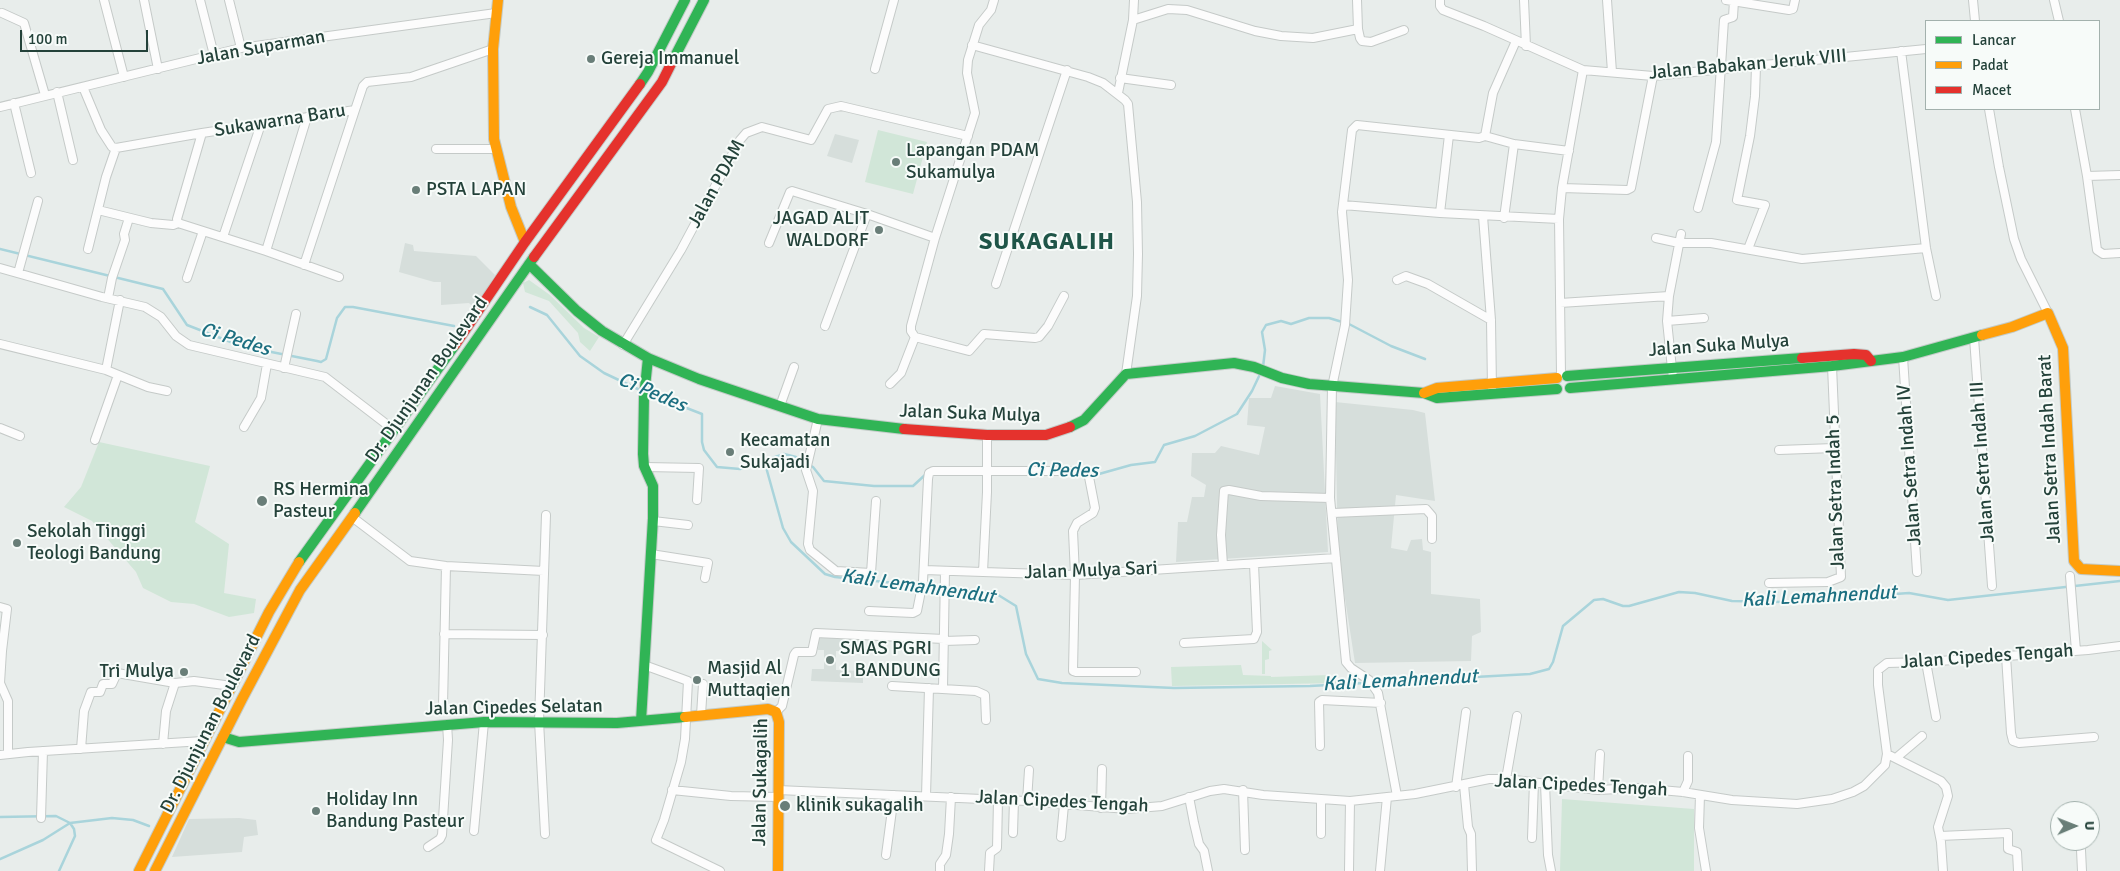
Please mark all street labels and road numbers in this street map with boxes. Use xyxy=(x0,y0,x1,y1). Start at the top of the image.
street label: Jalan Suparman xyxy=(195,25,327,71)
street label: Jalan Babakan Jeruk VIII xyxy=(1648,45,1848,85)
street label: Sukawarna Baru xyxy=(213,99,347,143)
street label: Jalan PDAM xyxy=(683,136,751,232)
street label: Dr. Djunjunan Boulevard xyxy=(361,293,493,467)
street label: Jalan Suka Mulya xyxy=(1648,330,1790,362)
street label: Jalan Setra Indah Barat xyxy=(2034,354,2066,544)
street label: Jalan Setra Indah III xyxy=(1966,381,2000,543)
street label: Jalan Setra Indah IV xyxy=(1893,384,1927,546)
street label: Jalan Suka Mulya xyxy=(899,400,1041,428)
street label: Jalan Setra Indah 5 xyxy=(1822,414,1850,570)
street label: Jalan Mulya Sari xyxy=(1024,557,1158,585)
street label: Dr. Djunjunan Boulevard xyxy=(156,631,266,817)
street label: Jalan Cipedes Tengah xyxy=(1900,640,2074,674)
street label: Jalan Cipedes Selatan xyxy=(425,695,603,721)
street label: Jalan Sukagalih xyxy=(748,718,774,846)
street label: Jalan Cipedes Tengah xyxy=(1494,770,1668,802)
street label: Jalan Cipedes Tengah xyxy=(975,786,1149,818)

